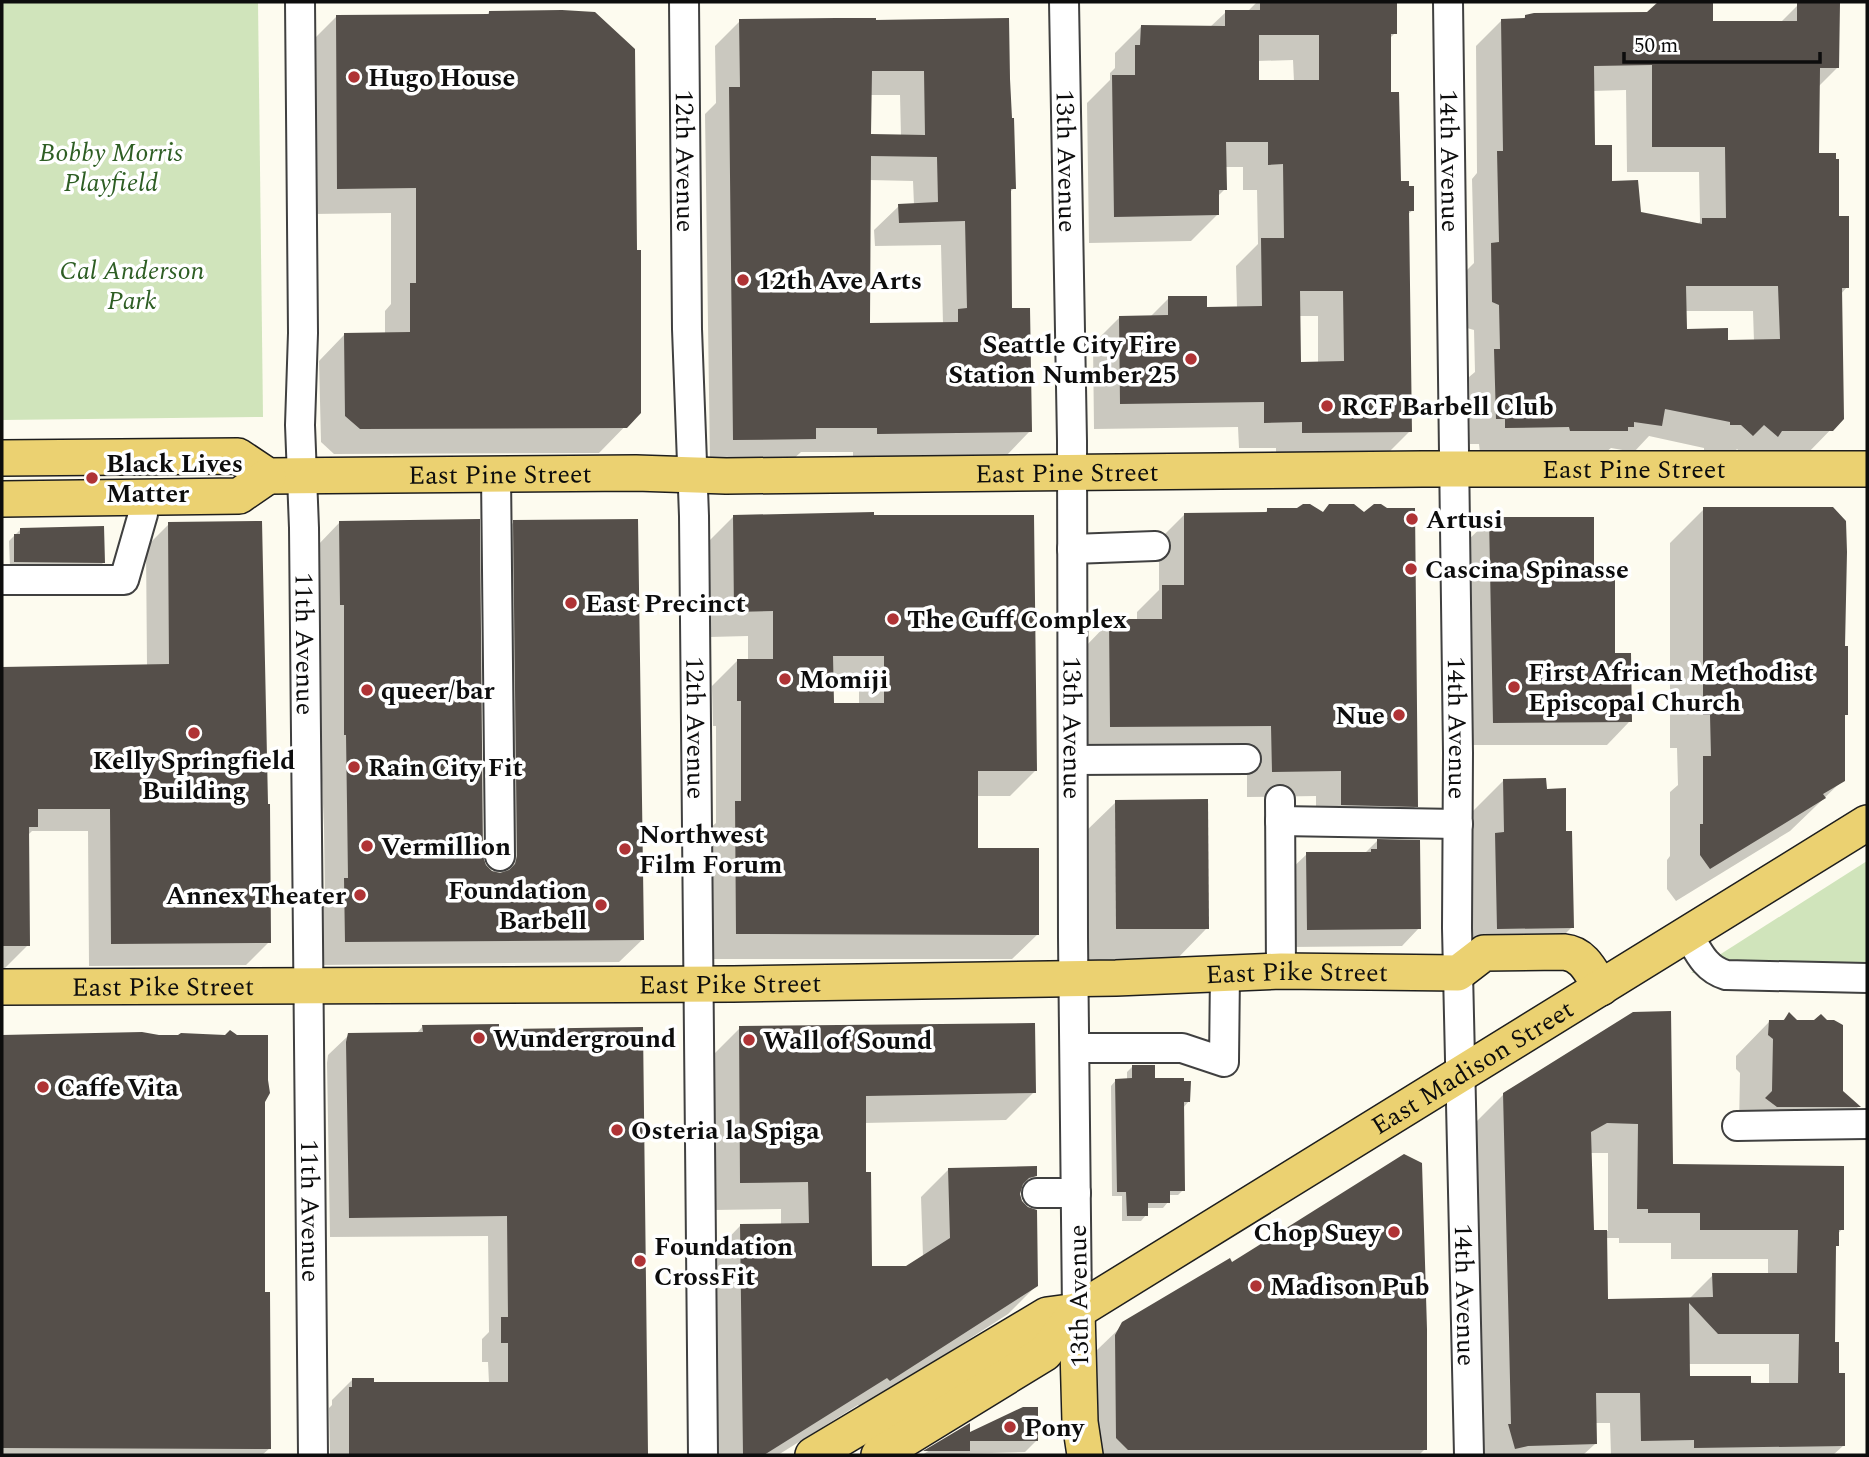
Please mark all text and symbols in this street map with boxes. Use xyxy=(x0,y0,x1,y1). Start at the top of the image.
scale bar xyxy=(1624,21,1820,65)
text: 50 m xyxy=(1634,30,1678,62)
place label: Hugo House xyxy=(368,58,515,98)
marker: Hugo House xyxy=(346,69,362,85)
street label: 12th Avenue xyxy=(664,89,705,233)
street label: 13th Avenue xyxy=(1045,89,1087,233)
street label: 14th Avenue xyxy=(1428,89,1470,233)
park label: Bobby Morris Playfield xyxy=(39,133,183,203)
park label: Cal Anderson Park xyxy=(59,251,205,321)
place label: 12th Ave Arts xyxy=(757,261,922,301)
marker: 12th Ave Arts xyxy=(735,272,751,288)
place label: Seattle City Fire Station Number 25 xyxy=(948,325,1177,395)
marker: Seattle City Fire Station Number 25 xyxy=(1183,351,1199,367)
place label: RCF Barbell Club xyxy=(1341,387,1554,427)
marker: RCF Barbell Club xyxy=(1319,398,1335,414)
place label: Black Lives Matter xyxy=(106,444,243,514)
street label: East Pine Street xyxy=(1542,450,1726,490)
street label: East Pine Street xyxy=(975,453,1159,494)
street label: East Pine Street xyxy=(408,454,592,496)
marker: Black Lives Matter xyxy=(84,470,100,486)
place label: Artusi xyxy=(1426,500,1503,540)
marker: Artusi xyxy=(1404,511,1420,527)
place label: Cascina Spinasse xyxy=(1425,550,1629,590)
marker: Cascina Spinasse xyxy=(1403,561,1419,577)
street label: 11th Avenue xyxy=(283,572,325,715)
place label: East Precinct xyxy=(585,584,746,624)
marker: East Precinct xyxy=(563,595,579,611)
place label: The Cuff Complex xyxy=(907,600,1127,640)
marker: The Cuff Complex xyxy=(885,611,901,627)
place label: First African Methodist Episcopal Church xyxy=(1528,653,1814,723)
street label: 12th Avenue xyxy=(674,656,716,799)
street label: 14th Avenue xyxy=(1436,656,1477,799)
street label: 13th Avenue xyxy=(1051,657,1092,799)
place label: Momiji xyxy=(799,660,888,700)
place label: queer/bar xyxy=(381,671,496,711)
marker: Momiji xyxy=(777,671,793,687)
marker: First African Methodist Episcopal Church xyxy=(1506,679,1522,695)
marker: queer/bar xyxy=(359,682,375,698)
place label: Nue xyxy=(1336,696,1385,736)
marker: Nue xyxy=(1391,707,1407,723)
marker: Kelly Springfield Building xyxy=(186,725,202,741)
place label: Kelly Springfield Building xyxy=(92,741,296,811)
place label: Rain City Fit xyxy=(368,748,523,788)
marker: Rain City Fit xyxy=(346,759,362,775)
place label: Northwest Film Forum xyxy=(639,815,782,885)
place label: Vermillion xyxy=(381,827,511,867)
marker: Vermillion xyxy=(359,838,375,854)
marker: Northwest Film Forum xyxy=(617,841,633,857)
place label: Foundation Barbell xyxy=(448,871,587,941)
place label: Annex Theater xyxy=(166,876,347,916)
marker: Annex Theater xyxy=(352,887,368,903)
marker: Foundation Barbell xyxy=(593,897,609,913)
street label: East Pike Street xyxy=(1205,952,1388,995)
street label: East Pike Street xyxy=(639,964,822,1005)
street label: East Pike Street xyxy=(72,967,254,1008)
street label: East Madison Street xyxy=(1363,990,1582,1146)
place label: Wunderground xyxy=(493,1019,676,1059)
place label: Wall of Sound xyxy=(763,1021,932,1061)
marker: Wunderground xyxy=(471,1030,487,1046)
marker: Wall of Sound xyxy=(741,1032,757,1048)
place label: Caffe Vita xyxy=(57,1068,179,1108)
marker: Caffe Vita xyxy=(35,1079,51,1095)
place label: Osteria la Spiga xyxy=(631,1111,820,1151)
marker: Osteria la Spiga xyxy=(609,1122,625,1138)
street label: 11th Avenue xyxy=(289,1139,330,1282)
place label: Chop Suey xyxy=(1254,1213,1382,1253)
street label: 14th Avenue xyxy=(1443,1223,1486,1367)
street label: 13th Avenue xyxy=(1058,1224,1100,1368)
marker: Chop Suey xyxy=(1386,1224,1402,1240)
place label: Foundation CrossFit xyxy=(654,1227,793,1297)
marker: Foundation CrossFit xyxy=(632,1253,648,1269)
place label: Madison Pub xyxy=(1270,1267,1429,1307)
marker: Madison Pub xyxy=(1248,1278,1264,1294)
place label: Pony xyxy=(1024,1408,1086,1448)
marker: Pony xyxy=(1002,1419,1018,1435)

